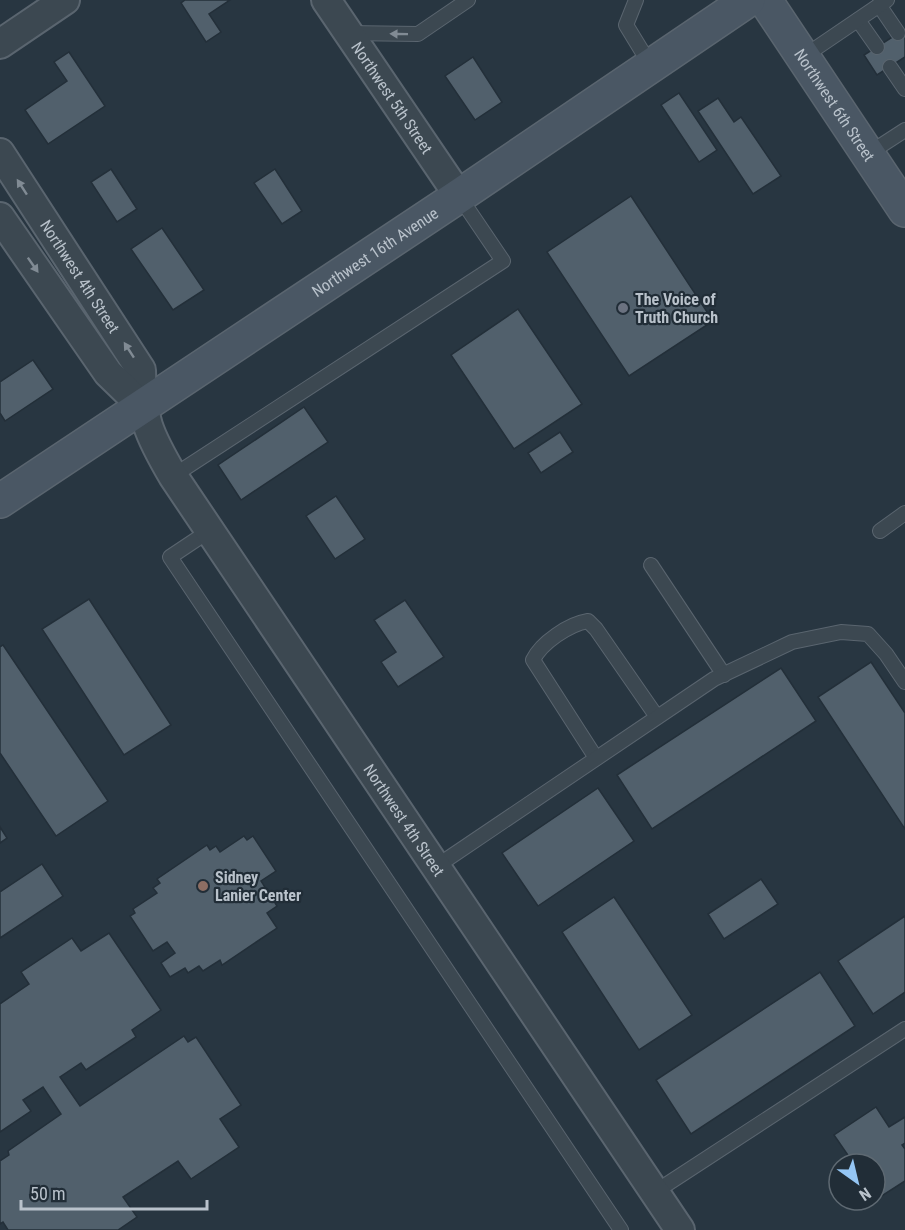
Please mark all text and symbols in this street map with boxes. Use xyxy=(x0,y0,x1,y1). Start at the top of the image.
one-way arrow xyxy=(389,29,408,38)
street label: Northwest 5th Street xyxy=(347,38,437,158)
street label: Northwest 6th Street xyxy=(790,45,879,165)
one-way arrow xyxy=(17,179,28,195)
street label: Northwest 16th Avenue xyxy=(308,204,442,301)
street label: Northwest 4th Street xyxy=(36,217,123,337)
one-way arrow xyxy=(27,257,39,273)
place label: The Voice of Truth Church xyxy=(635,290,718,327)
marker: The Voice of Truth Church xyxy=(616,301,630,315)
one-way arrow xyxy=(123,342,134,358)
street label: Northwest 4th Street xyxy=(360,761,448,880)
place label: Sidney Lanier Center xyxy=(215,868,301,905)
marker: Sidney Lanier Center xyxy=(196,879,210,893)
north arrow xyxy=(827,1152,887,1212)
scale bar xyxy=(21,1173,207,1211)
text: 50 m xyxy=(30,1183,65,1204)
text: N xyxy=(856,1183,874,1205)

